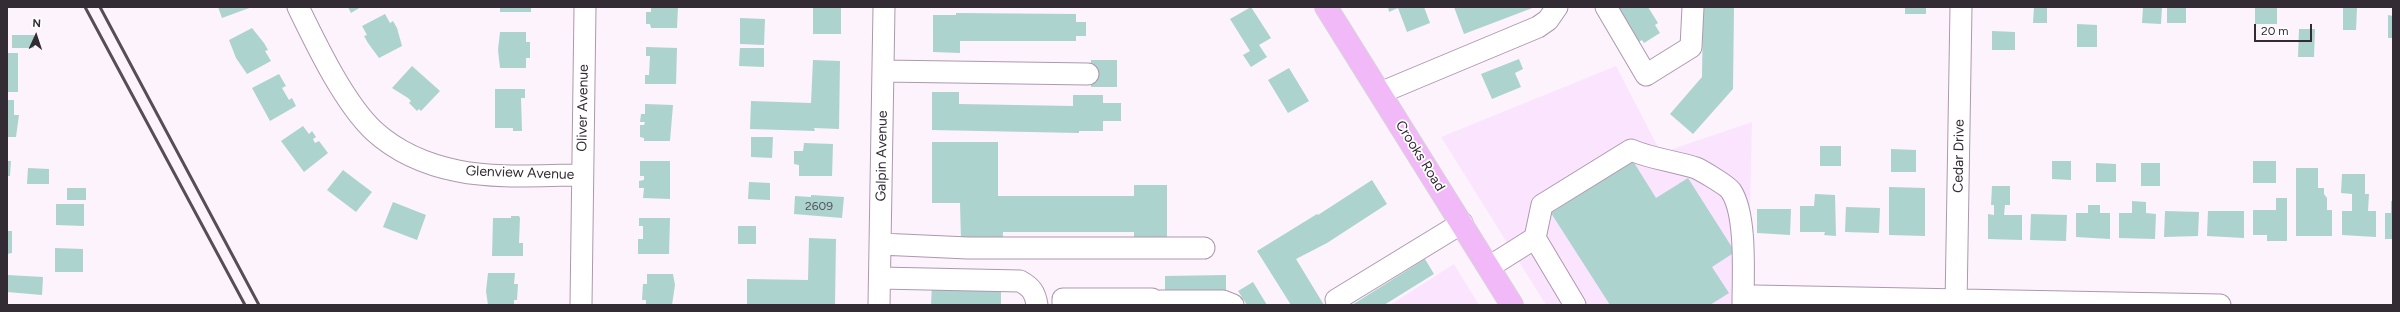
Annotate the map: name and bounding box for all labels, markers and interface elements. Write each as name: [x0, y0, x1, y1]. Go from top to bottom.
north arrow: [16, 16, 56, 56]
scale bar: [2256, 16, 2314, 42]
text: N: [32, 17, 41, 30]
text: 20 m: [2261, 24, 2289, 38]
street label: Oliver Avenue: [574, 64, 592, 152]
street label: Galpin Avenue: [873, 110, 891, 202]
street label: Crooks Road: [1392, 118, 1448, 194]
street label: Cedar Drive: [1950, 119, 1968, 193]
street label: Glenview Avenue: [465, 163, 575, 183]
house number: 2609: [805, 199, 833, 213]

